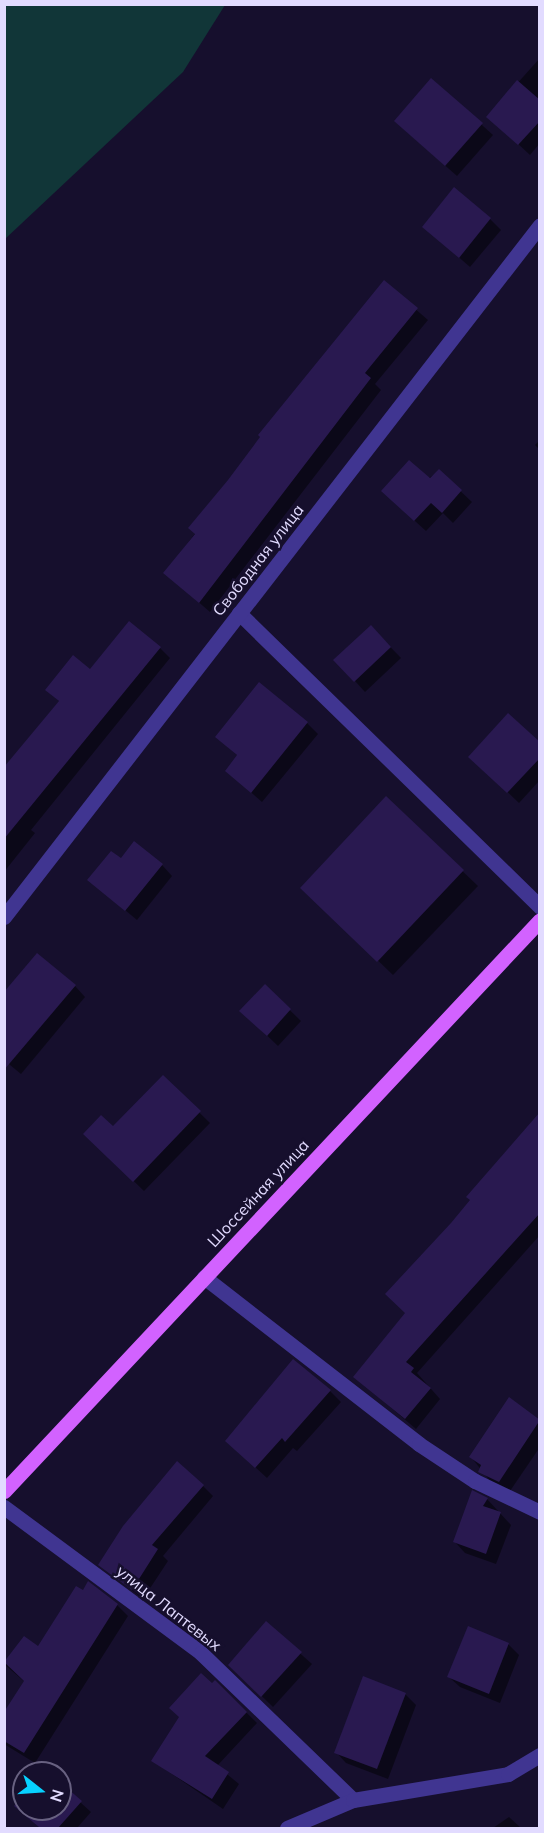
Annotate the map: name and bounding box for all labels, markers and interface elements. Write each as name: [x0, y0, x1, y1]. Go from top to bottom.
street label: Свободная улица: [208, 500, 308, 620]
street label: Шоссейная улица: [203, 1135, 313, 1251]
street label: улица Лаптевых: [113, 1561, 225, 1655]
north arrow: [12, 1761, 72, 1821]
text: N: [46, 1787, 69, 1804]

